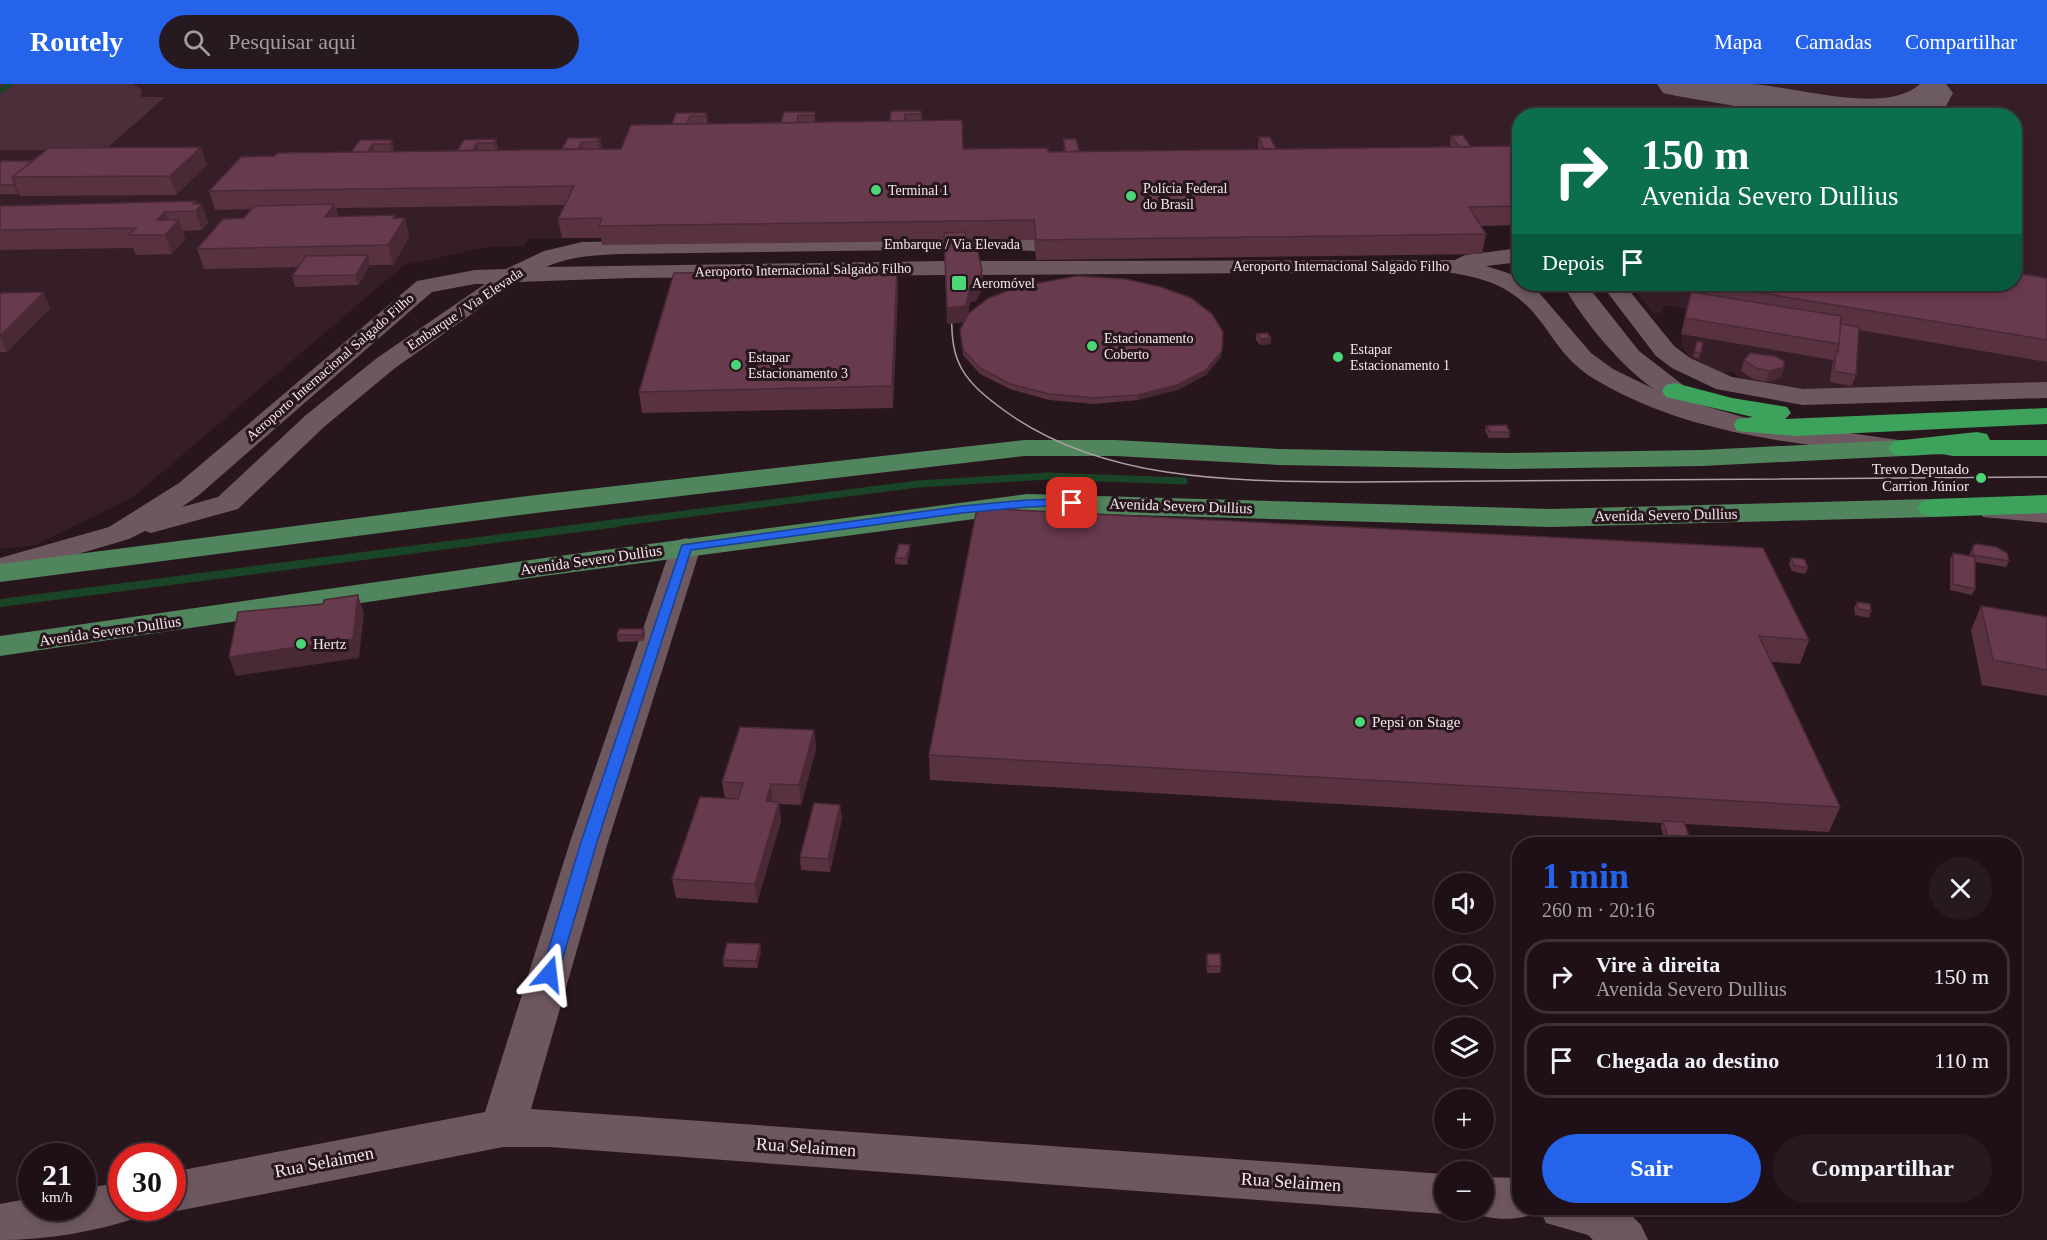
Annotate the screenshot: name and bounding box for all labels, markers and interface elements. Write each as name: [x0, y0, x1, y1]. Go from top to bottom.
search box: [159, 15, 579, 69]
text: Routely: [30, 26, 123, 57]
icon: search: [180, 26, 213, 59]
text: Pesquisar aqui: [228, 29, 356, 54]
text: Mapa: [1714, 30, 1762, 54]
text: Camadas: [1795, 30, 1872, 54]
text: Compartilhar: [1905, 30, 2017, 54]
icon: right: [1542, 132, 1620, 210]
text: 150 m: [1641, 132, 1750, 178]
place label: Polícia Federal do Brasil: [1143, 181, 1227, 212]
text: Avenida Severo Dullius: [1641, 181, 1898, 211]
marker: Terminal 1: [869, 183, 883, 197]
place label: Terminal 1: [888, 183, 949, 198]
marker: Polícia Federal do Brasil: [1124, 189, 1138, 203]
street label: Embarque / Via Elevada: [884, 237, 1021, 252]
icon: arrive: [1616, 246, 1649, 279]
text: Depois: [1542, 250, 1604, 275]
street label: Aeroporto Internacional Salgado Filho: [1233, 259, 1449, 274]
street label: Aeroporto Internacional Salgado Filho: [695, 261, 911, 279]
street label: Embarque / Via Elevada: [404, 264, 526, 353]
marker: Aeromóvel: [950, 274, 968, 292]
place label: Aeromóvel: [972, 276, 1035, 291]
street label: Aeroporto Internacional Salgado Filho: [243, 290, 417, 444]
place label: Estacionamento Coberto: [1104, 331, 1193, 362]
marker: Estacionamento Coberto: [1085, 339, 1099, 353]
place label: Estapar Estacionamento 1: [1350, 342, 1450, 373]
place label: Estapar Estacionamento 3: [748, 350, 848, 381]
marker: Estapar Estacionamento 1: [1331, 350, 1345, 364]
marker: Estapar Estacionamento 3: [729, 358, 743, 372]
place label: Trevo Deputado Carrion Júnior: [1872, 461, 1969, 494]
marker: Trevo Deputado Carrion Júnior: [1974, 471, 1988, 485]
pin: [1046, 477, 1097, 528]
icon: arrive: [1055, 486, 1088, 519]
street label: Avenida Severo Dullius: [1109, 496, 1253, 516]
street label: Avenida Severo Dullius: [1594, 506, 1738, 524]
street label: Avenida Severo Dullius: [519, 542, 663, 578]
street label: Avenida Severo Dullius: [38, 613, 182, 649]
place label: Hertz: [313, 636, 347, 652]
marker: Hertz: [294, 637, 308, 651]
place label: Pepsi on Stage: [1372, 714, 1461, 730]
marker: Pepsi on Stage: [1353, 715, 1367, 729]
text: 1 min: [1542, 856, 1629, 896]
button: close: [1929, 857, 1992, 920]
map controls: [1434, 873, 1494, 1221]
button: sound: [1434, 873, 1494, 933]
text: 260 m · 20:16: [1542, 899, 1655, 921]
position arrow: [517, 942, 581, 1006]
button: search: [1434, 945, 1494, 1005]
text: Vire à direita: [1596, 952, 1720, 977]
icon: right: [1545, 960, 1578, 993]
text: 150 m: [1933, 964, 1989, 989]
text: Avenida Severo Dullius: [1596, 978, 1787, 1000]
button: layers: [1434, 1017, 1494, 1077]
icon: arrive: [1545, 1044, 1578, 1077]
text: Chegada ao destino: [1596, 1048, 1779, 1073]
text: 110 m: [1934, 1048, 1989, 1073]
button: +: [1434, 1089, 1494, 1149]
street label: Rua Selaimen: [755, 1134, 857, 1160]
button: Sair: [1542, 1134, 1761, 1203]
button: Compartilhar: [1773, 1134, 1992, 1203]
speed limit sign: 30: [108, 1143, 186, 1221]
street label: Rua Selaimen: [273, 1143, 375, 1181]
text: 21: [42, 1158, 72, 1191]
button: −: [1434, 1161, 1494, 1221]
street label: Rua Selaimen: [1240, 1169, 1342, 1195]
text: km/h: [42, 1189, 72, 1205]

